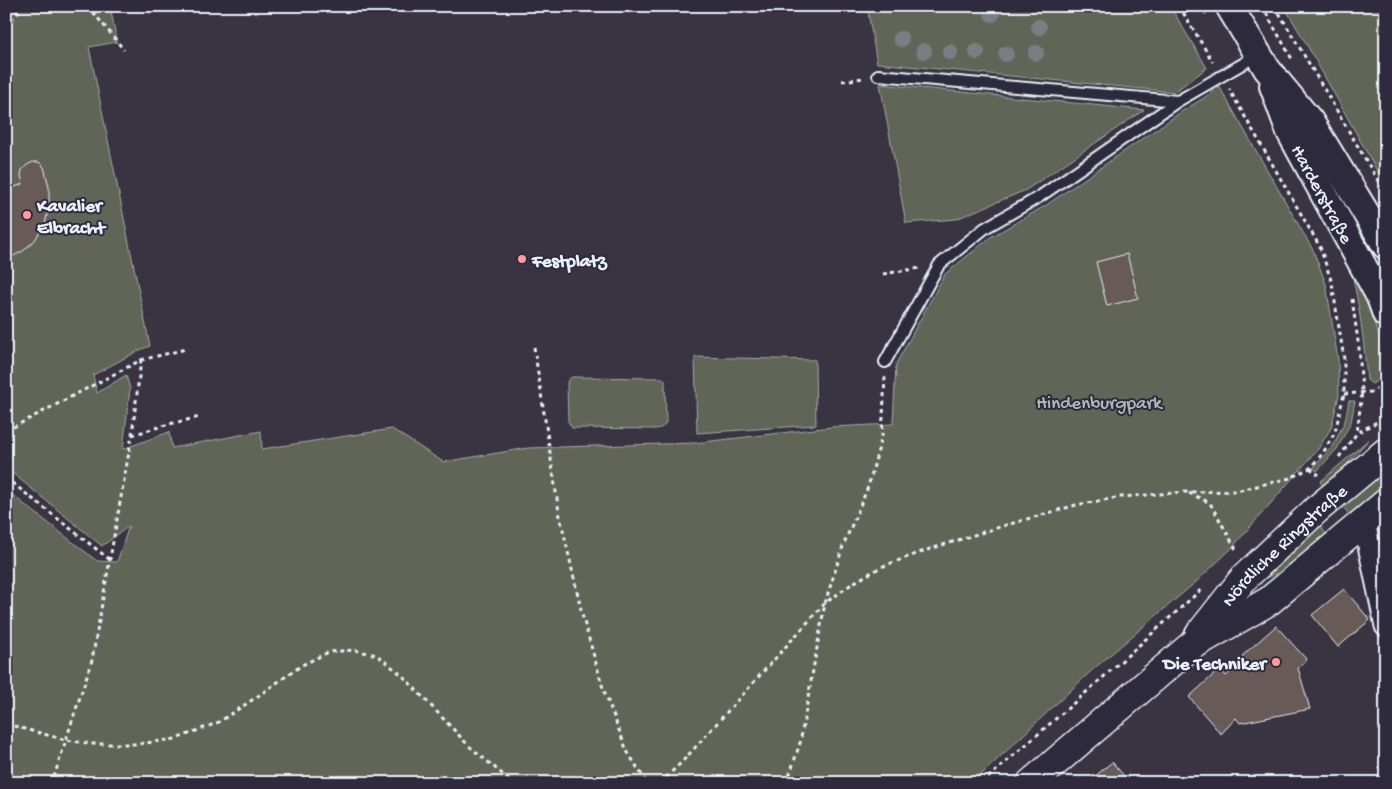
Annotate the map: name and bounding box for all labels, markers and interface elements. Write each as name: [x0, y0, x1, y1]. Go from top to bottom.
street label: Harderstraße: [1284, 142, 1357, 249]
place label: Kavalier Elbracht: [36, 196, 107, 241]
marker: Kavalier Elbracht: [21, 209, 33, 221]
place label: Festplatz: [531, 251, 608, 274]
marker: Festplatz: [516, 253, 528, 265]
park label: Hindenburgpark: [1036, 393, 1163, 416]
street label: Nördliche Ringstraße: [1218, 481, 1353, 612]
place label: Die Techniker: [1161, 654, 1268, 677]
marker: Die Techniker: [1270, 656, 1282, 668]

